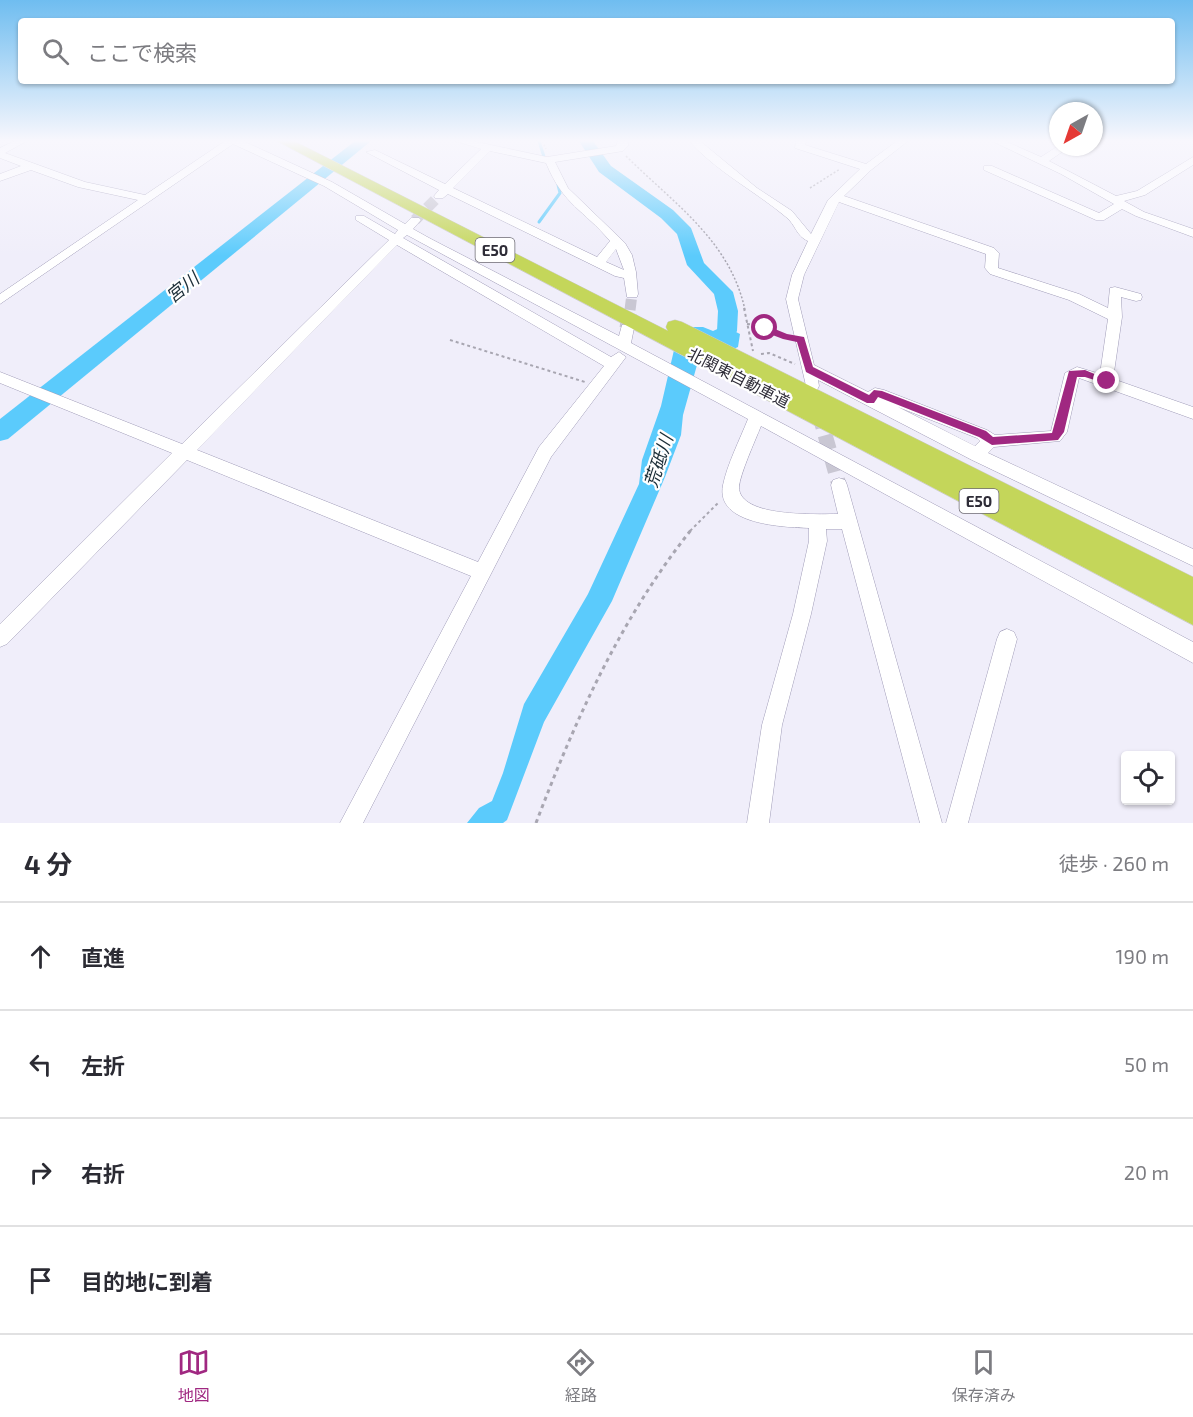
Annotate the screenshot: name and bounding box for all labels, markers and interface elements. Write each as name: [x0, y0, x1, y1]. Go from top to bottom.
search box: [18, 18, 1175, 84]
icon: search: [39, 35, 72, 68]
text: ここで検索: [87, 39, 197, 65]
north arrow: [1049, 102, 1103, 156]
road number: E50: [476, 238, 514, 262]
water label: 宮川: [161, 266, 204, 307]
route start: [751, 314, 777, 340]
street label: 北関東自動車道: [685, 343, 793, 411]
route end: [1093, 367, 1119, 393]
water label: 荒砥川: [639, 430, 677, 490]
road number: E50: [960, 489, 998, 513]
map controls: [1121, 751, 1175, 805]
button: locate: [1121, 751, 1175, 805]
text: 4 分: [24, 848, 72, 879]
text: 徒歩 · 260 m: [1059, 851, 1169, 875]
icon: ahead: [24, 940, 57, 973]
text: 直進: [81, 944, 125, 970]
text: 190 m: [1116, 944, 1169, 968]
icon: left: [24, 1048, 57, 1081]
text: 左折: [81, 1052, 125, 1078]
text: 50 m: [1124, 1052, 1169, 1076]
icon: right: [24, 1156, 57, 1189]
text: 右折: [81, 1160, 125, 1186]
text: 20 m: [1124, 1160, 1169, 1184]
icon: arrive: [24, 1264, 57, 1297]
text: 目的地に到着: [81, 1268, 213, 1294]
tab: 地図: [177, 1346, 210, 1406]
tab: 経路: [564, 1346, 597, 1406]
tab: 保存済み: [952, 1346, 1016, 1406]

